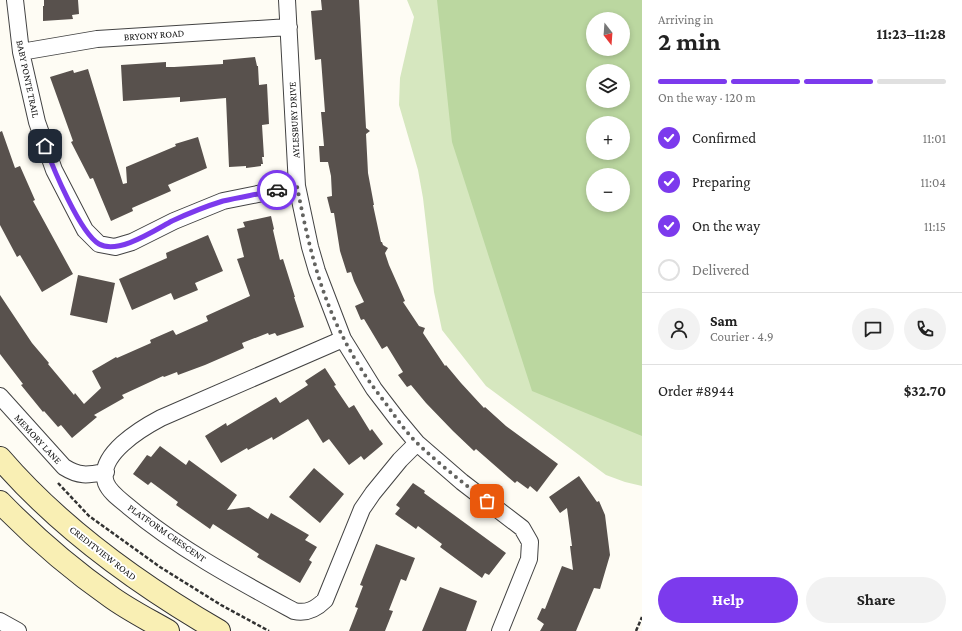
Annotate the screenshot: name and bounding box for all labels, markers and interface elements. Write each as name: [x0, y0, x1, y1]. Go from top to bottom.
north arrow: [586, 12, 630, 56]
map controls: [586, 12, 630, 212]
text: Arriving in: [658, 12, 714, 27]
text: 11:23–11:28: [877, 26, 946, 42]
street label: BRYONY ROAD: [123, 27, 185, 43]
text: 2 min: [658, 27, 721, 56]
street label: BABY PONTE TRAIL: [14, 39, 42, 119]
button: layers: [586, 64, 630, 108]
street label: AYLESBURY DRIVE: [286, 81, 301, 158]
text: On the way · 120 m: [658, 90, 756, 105]
button: +: [586, 116, 630, 160]
icon: check: [658, 127, 680, 149]
pin: [28, 129, 62, 163]
text: Confirmed: [692, 130, 756, 146]
text: 11:01: [923, 131, 946, 146]
icon: home: [34, 135, 56, 157]
button: −: [586, 168, 630, 212]
courier: [257, 170, 297, 210]
icon: check: [658, 171, 680, 193]
text: Preparing: [692, 174, 751, 190]
text: 11:04: [920, 175, 946, 190]
icon: car: [266, 179, 288, 201]
icon: check: [658, 215, 680, 237]
text: On the way: [692, 218, 760, 234]
text: 11:15: [924, 219, 946, 234]
text: Delivered: [692, 262, 749, 278]
button: person: [658, 308, 700, 350]
button: chat: [852, 308, 894, 350]
button: phone: [904, 308, 946, 350]
text: Sam: [710, 313, 738, 329]
text: Courier · 4.9: [710, 329, 774, 344]
text: Order #8944: [658, 383, 734, 399]
text: $32.70: [904, 383, 946, 399]
street label: MEMORY LANE: [12, 412, 64, 467]
pin: [470, 484, 504, 518]
icon: bag: [476, 490, 498, 512]
street label: PLATFORM CRESCENT: [126, 502, 209, 564]
street label: CREDITVIEW ROAD: [67, 524, 139, 583]
button: Help: [658, 577, 798, 623]
button: Share: [806, 577, 946, 623]

